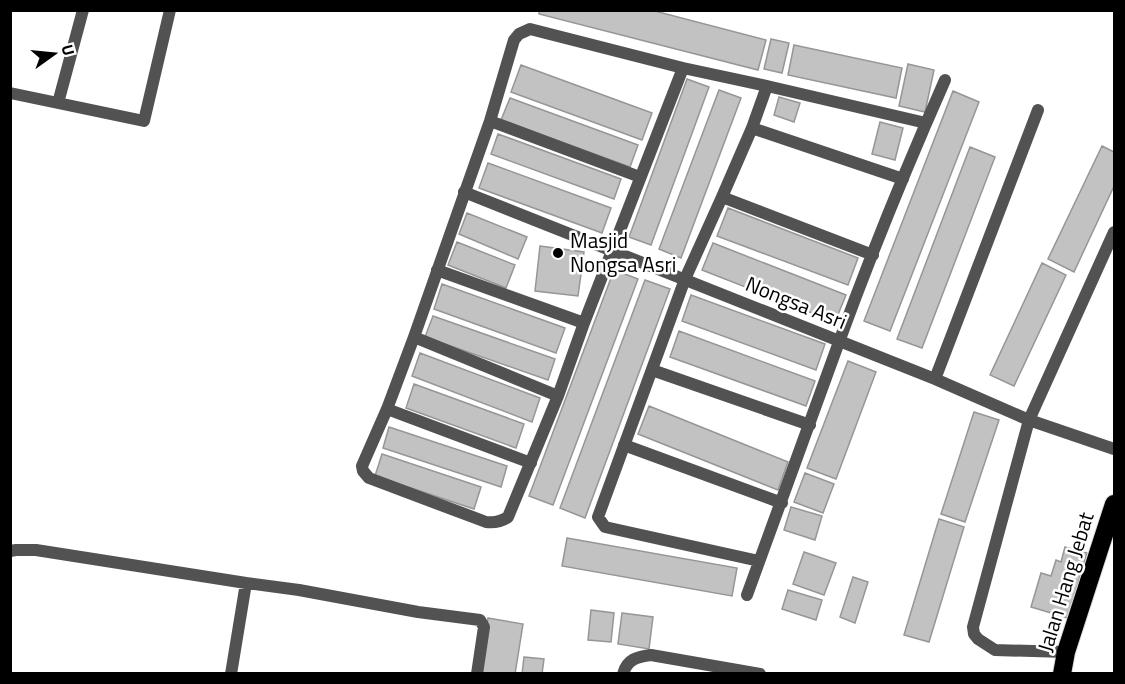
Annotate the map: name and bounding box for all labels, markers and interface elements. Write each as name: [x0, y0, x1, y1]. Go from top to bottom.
north arrow: [24, 24, 84, 84]
text: U: [56, 42, 81, 58]
place label: Masjid Nongsa Asri: [570, 224, 676, 280]
marker: Masjid Nongsa Asri: [551, 246, 565, 260]
street label: Nongsa Asri: [741, 267, 852, 337]
street label: Jalan Hang Jebat: [1029, 507, 1102, 656]

